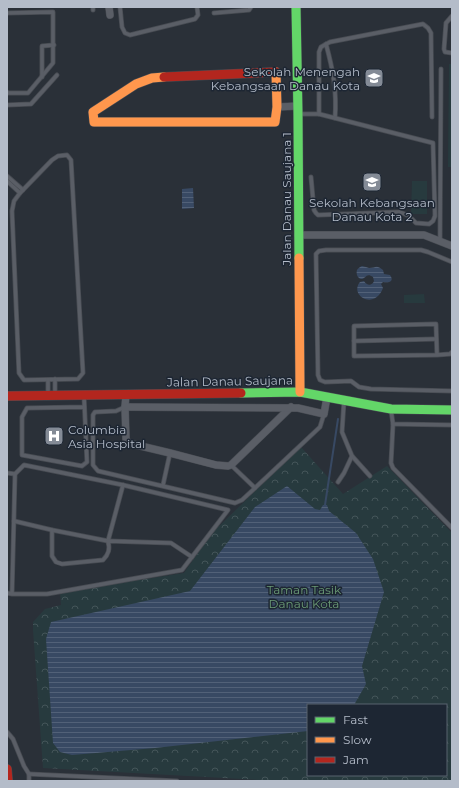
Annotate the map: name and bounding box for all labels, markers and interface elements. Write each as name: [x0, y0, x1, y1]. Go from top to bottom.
place label: Sekolah Menengah Kebangsaan Danau Kota: [211, 64, 360, 93]
school or university icon: Sekolah Menengah Kebangsaan Danau Kota: [363, 67, 385, 89]
street label: Jalan Danau Saujana 1: [279, 132, 294, 267]
school or university icon: Sekolah Kebangsaan Danau Kota 2: [361, 171, 383, 193]
place label: Sekolah Kebangsaan Danau Kota 2: [309, 195, 435, 224]
street label: Jalan Danau Saujana: [166, 372, 293, 390]
place label: Columbia Asia Hospital: [68, 422, 145, 451]
hospital icon: Columbia Asia Hospital: [43, 425, 65, 447]
park label: Taman Tasik Danau Kota: [267, 582, 342, 611]
legend: [307, 704, 447, 776]
text: Fast: [343, 712, 368, 727]
text: Slow: [343, 732, 372, 747]
text: Jam: [342, 752, 369, 767]

